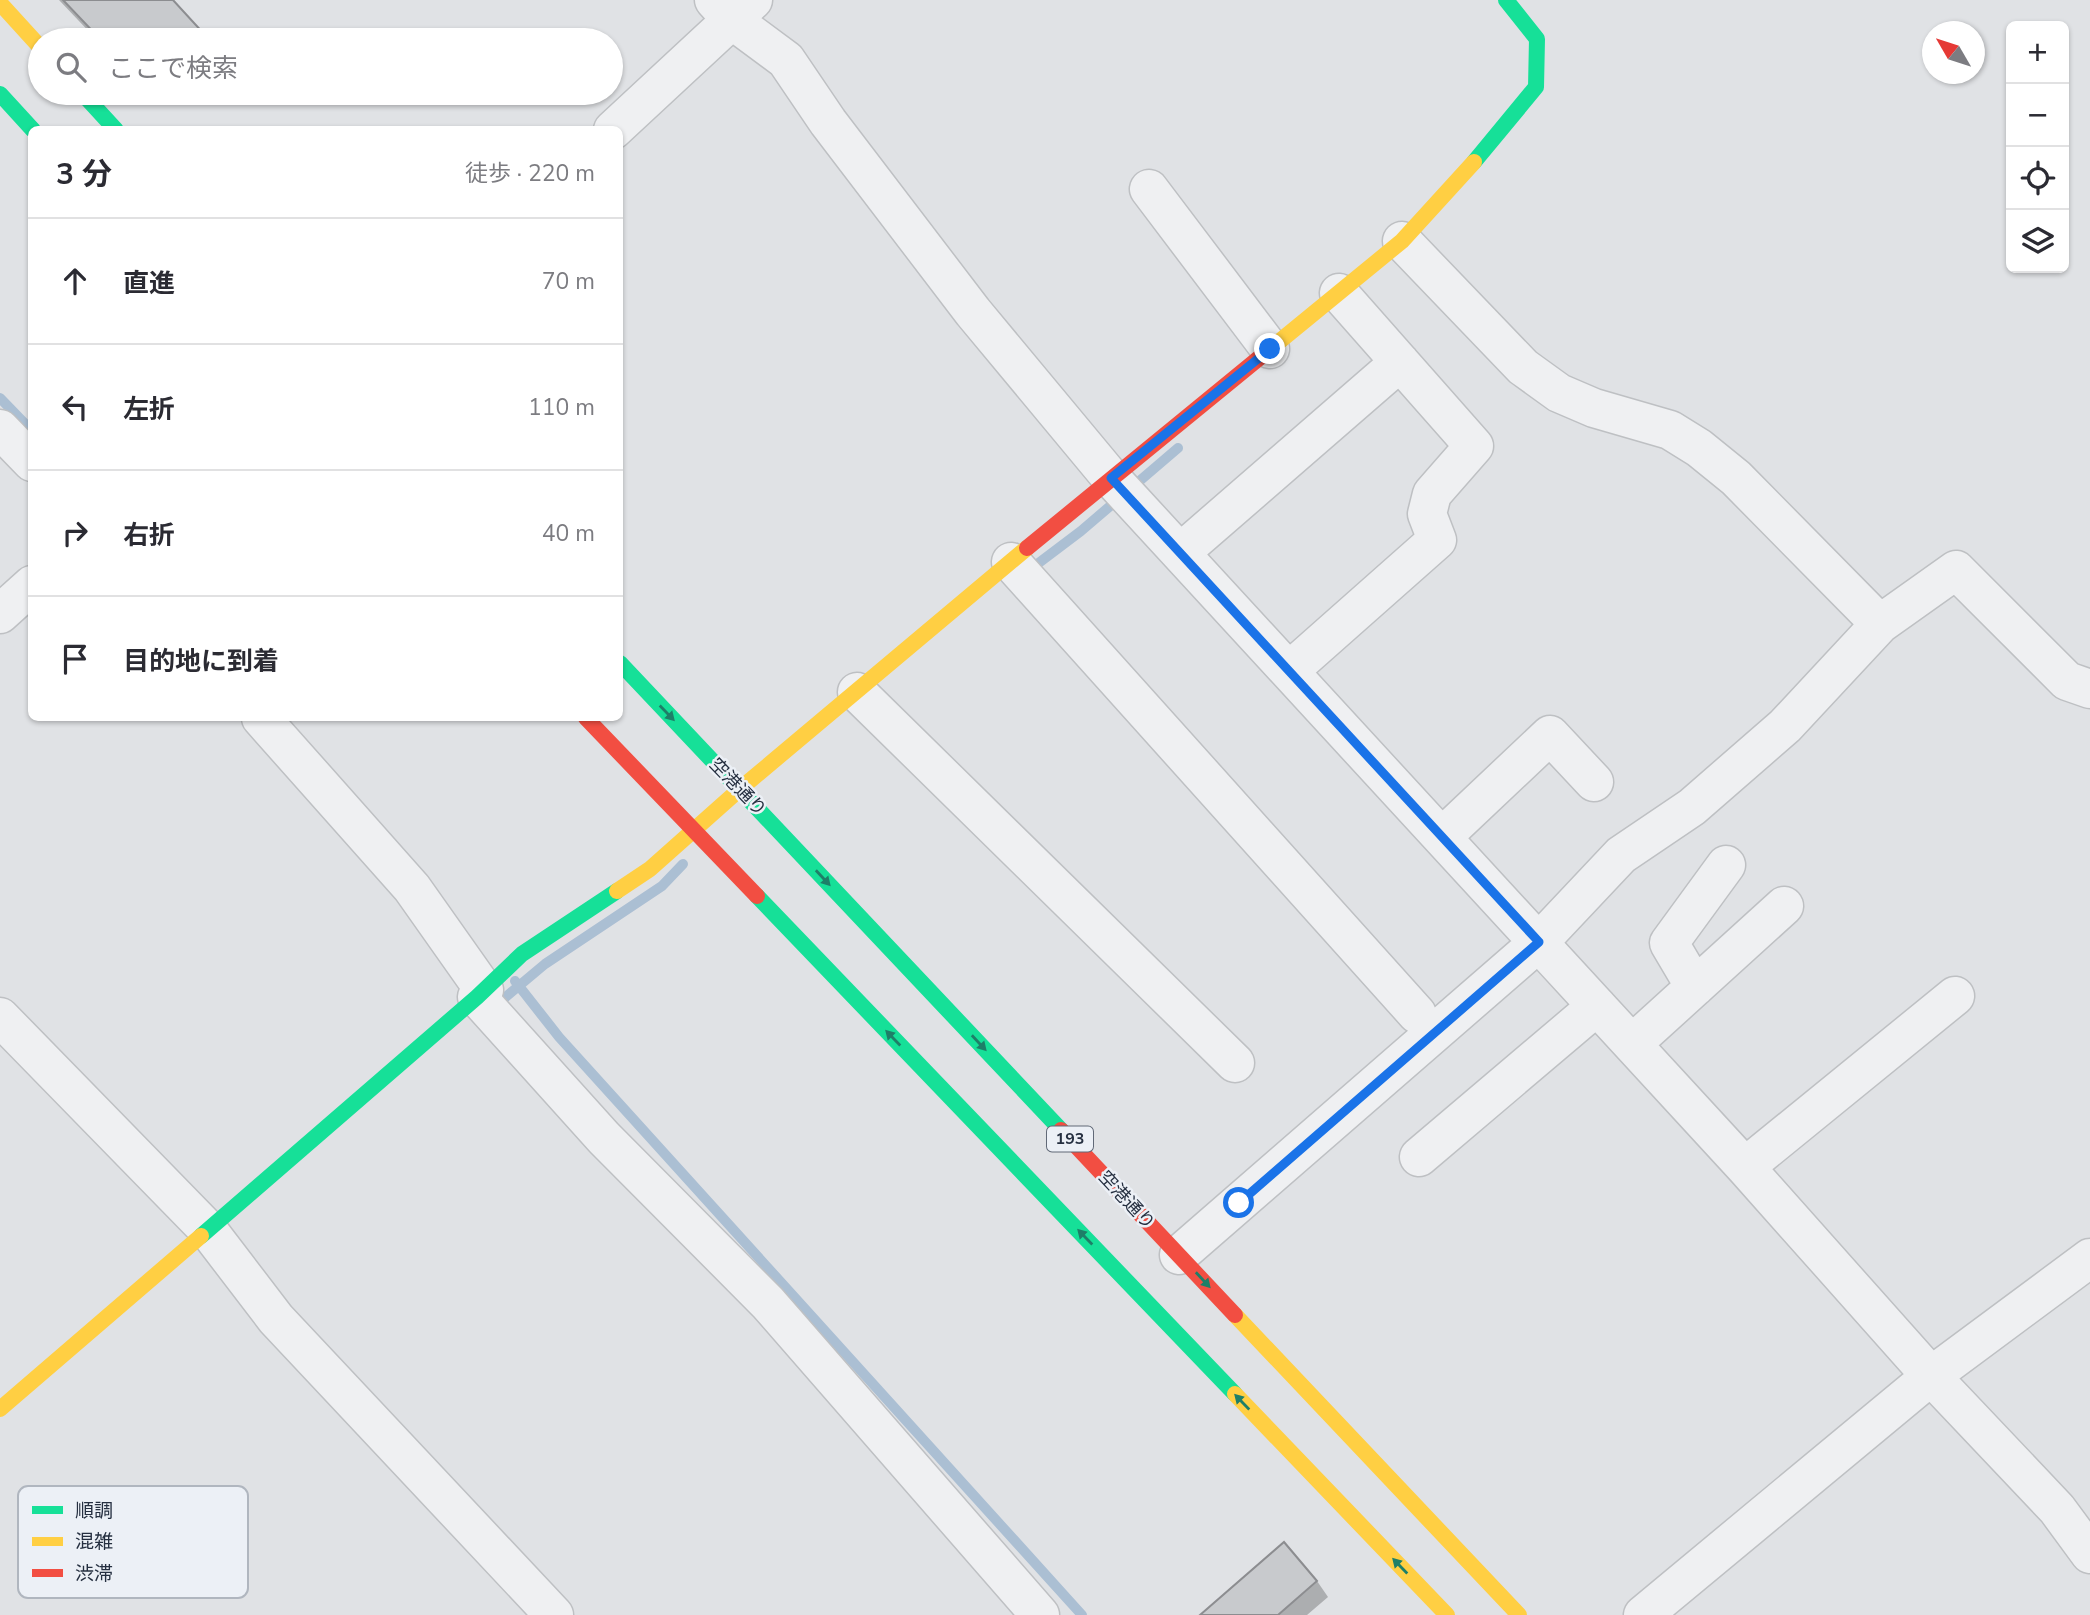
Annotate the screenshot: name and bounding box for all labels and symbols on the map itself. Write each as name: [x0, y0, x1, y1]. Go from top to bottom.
north arrow: [1922, 21, 1985, 84]
route end: [1254, 333, 1285, 364]
one-way arrow: [658, 704, 675, 721]
street label: 空港通り: [704, 753, 772, 821]
one-way arrow: [815, 869, 832, 886]
one-way arrow: [886, 1030, 902, 1047]
one-way arrow: [971, 1034, 987, 1051]
road number: 193: [1047, 1126, 1093, 1152]
street label: 空港通り: [1094, 1165, 1160, 1235]
route start: [1223, 1187, 1254, 1218]
one-way arrow: [1076, 1229, 1093, 1246]
one-way arrow: [1194, 1271, 1210, 1288]
one-way arrow: [1234, 1393, 1251, 1410]
legend: [18, 1486, 248, 1598]
text: 順調: [75, 1498, 113, 1524]
text: 混雑: [75, 1529, 113, 1555]
one-way arrow: [1392, 1558, 1408, 1575]
text: 渋滞: [75, 1561, 113, 1587]

